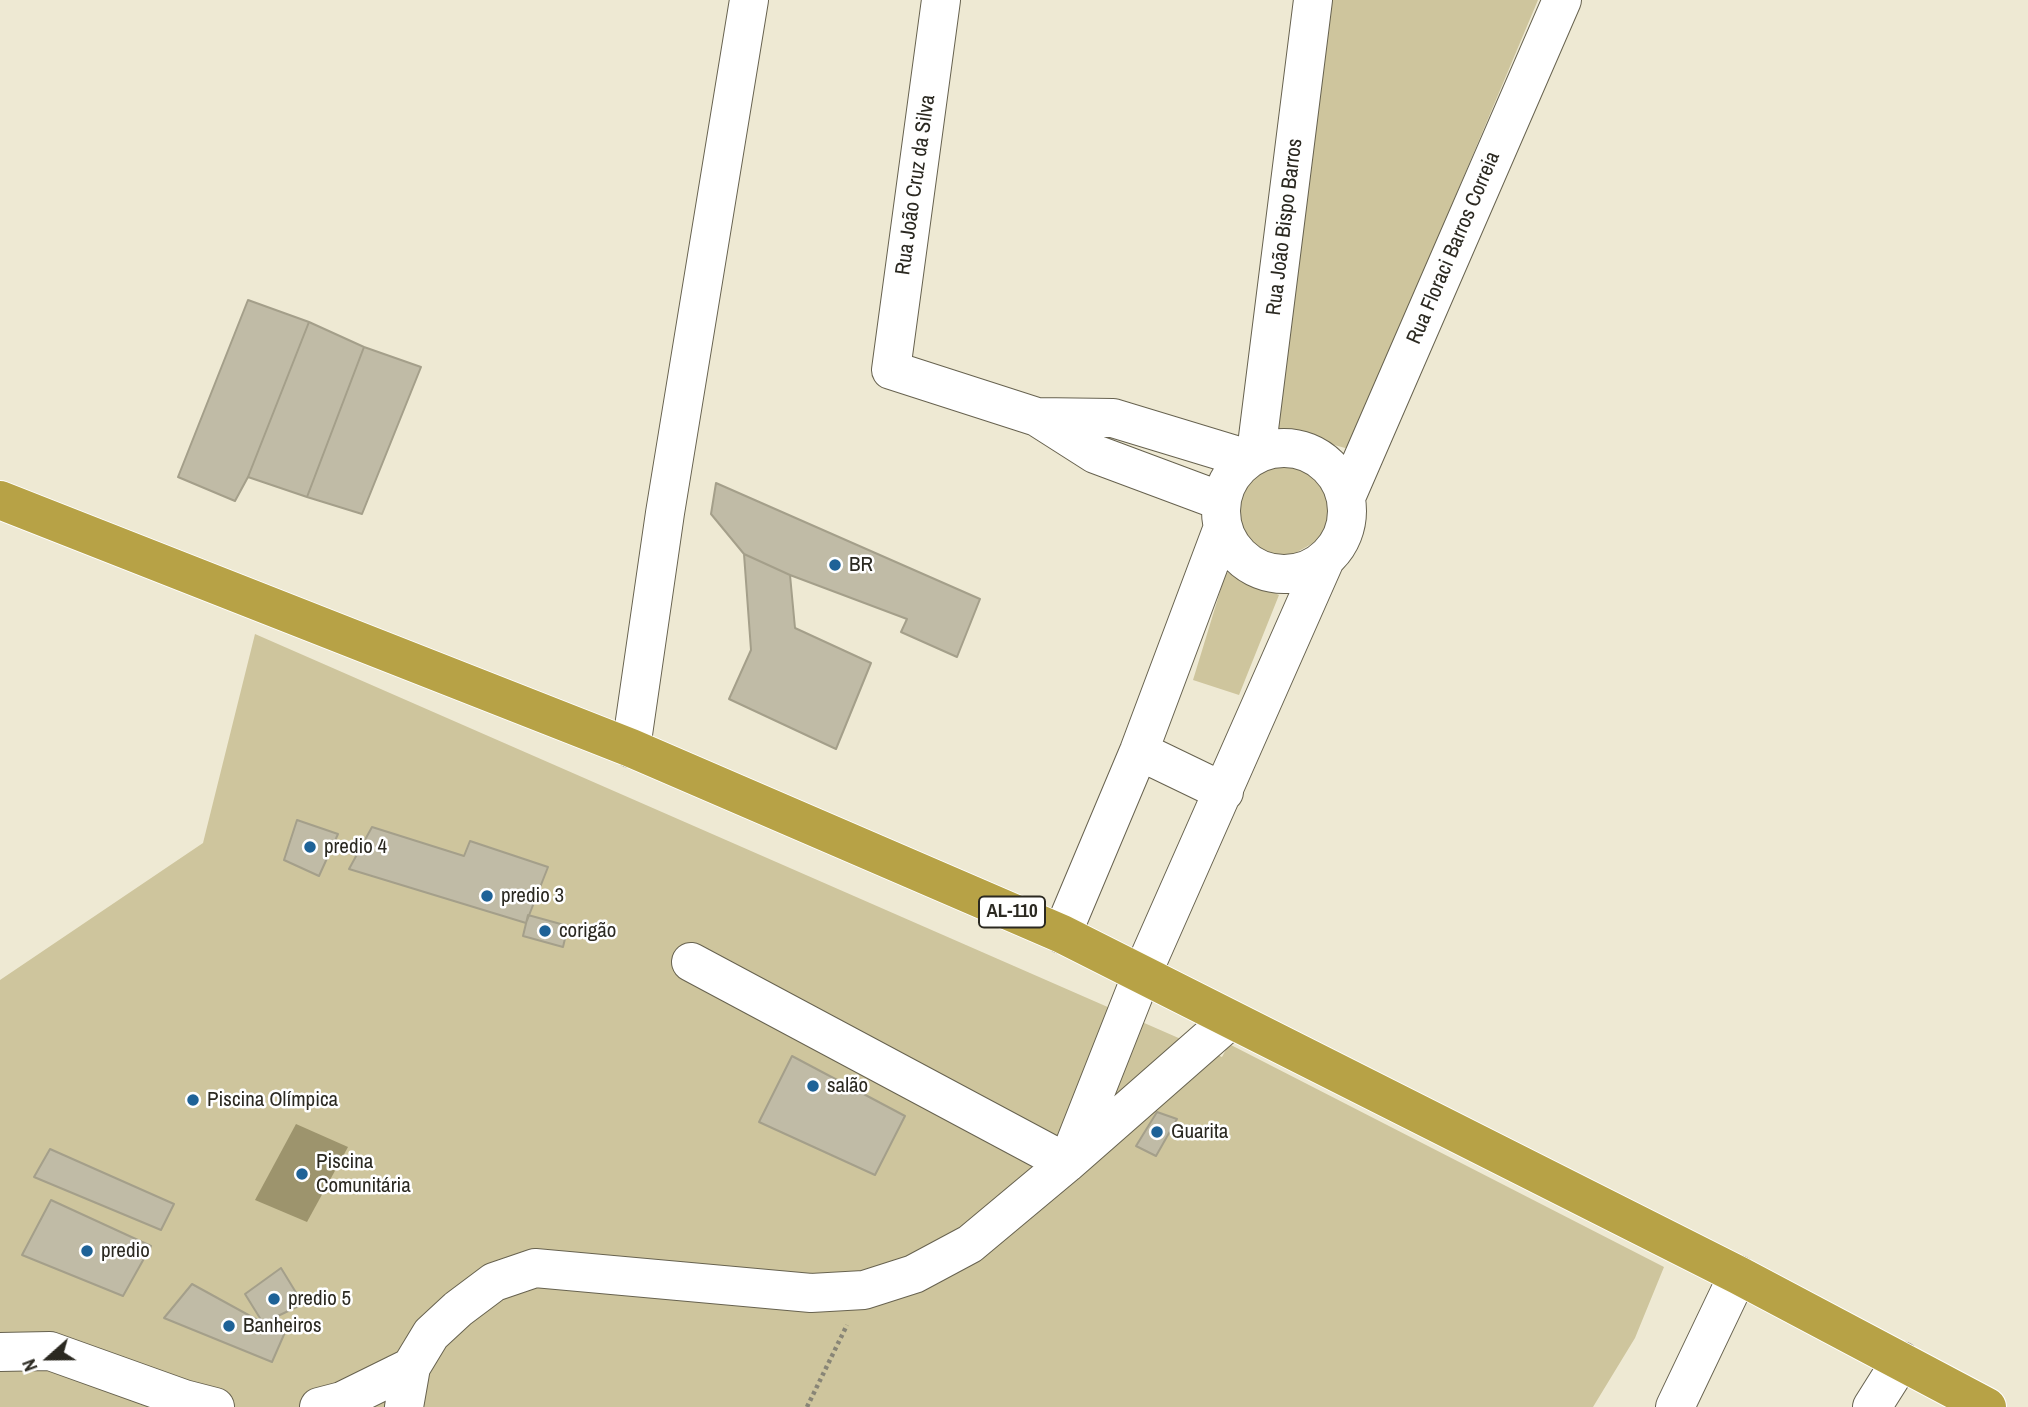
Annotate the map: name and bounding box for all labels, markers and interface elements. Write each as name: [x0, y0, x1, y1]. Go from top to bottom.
street label: Rua João Cruz da Silva: [891, 93, 941, 277]
street label: Rua João Bispo Barros: [1262, 137, 1308, 317]
street label: Rua Floraci Barros Correia: [1402, 148, 1506, 348]
place label: BR: [849, 552, 873, 578]
marker: BR: [827, 557, 843, 573]
place label: predio 4: [324, 834, 387, 860]
marker: predio 4: [302, 839, 318, 855]
place label: predio 3: [501, 883, 564, 909]
marker: predio 3: [479, 888, 495, 904]
road number: AL-110: [979, 896, 1045, 928]
place label: corigão: [559, 918, 616, 944]
marker: corigão: [537, 923, 553, 939]
place label: salão: [827, 1073, 868, 1099]
marker: salão: [805, 1078, 821, 1094]
place label: Piscina Olímpica: [207, 1087, 338, 1113]
marker: Piscina Olímpica: [185, 1092, 201, 1108]
place label: Guarita: [1171, 1119, 1228, 1145]
marker: Guarita: [1149, 1124, 1165, 1140]
place label: Piscina Comunitária: [316, 1149, 411, 1199]
marker: Piscina Comunitária: [294, 1166, 310, 1182]
place label: predio: [101, 1238, 150, 1264]
marker: predio: [79, 1243, 95, 1259]
place label: predio 5: [288, 1286, 351, 1312]
marker: predio 5: [266, 1291, 282, 1307]
place label: Banheiros: [243, 1313, 321, 1339]
marker: Banheiros: [221, 1318, 237, 1334]
north arrow: [14, 1323, 84, 1393]
text: N: [15, 1356, 44, 1375]

